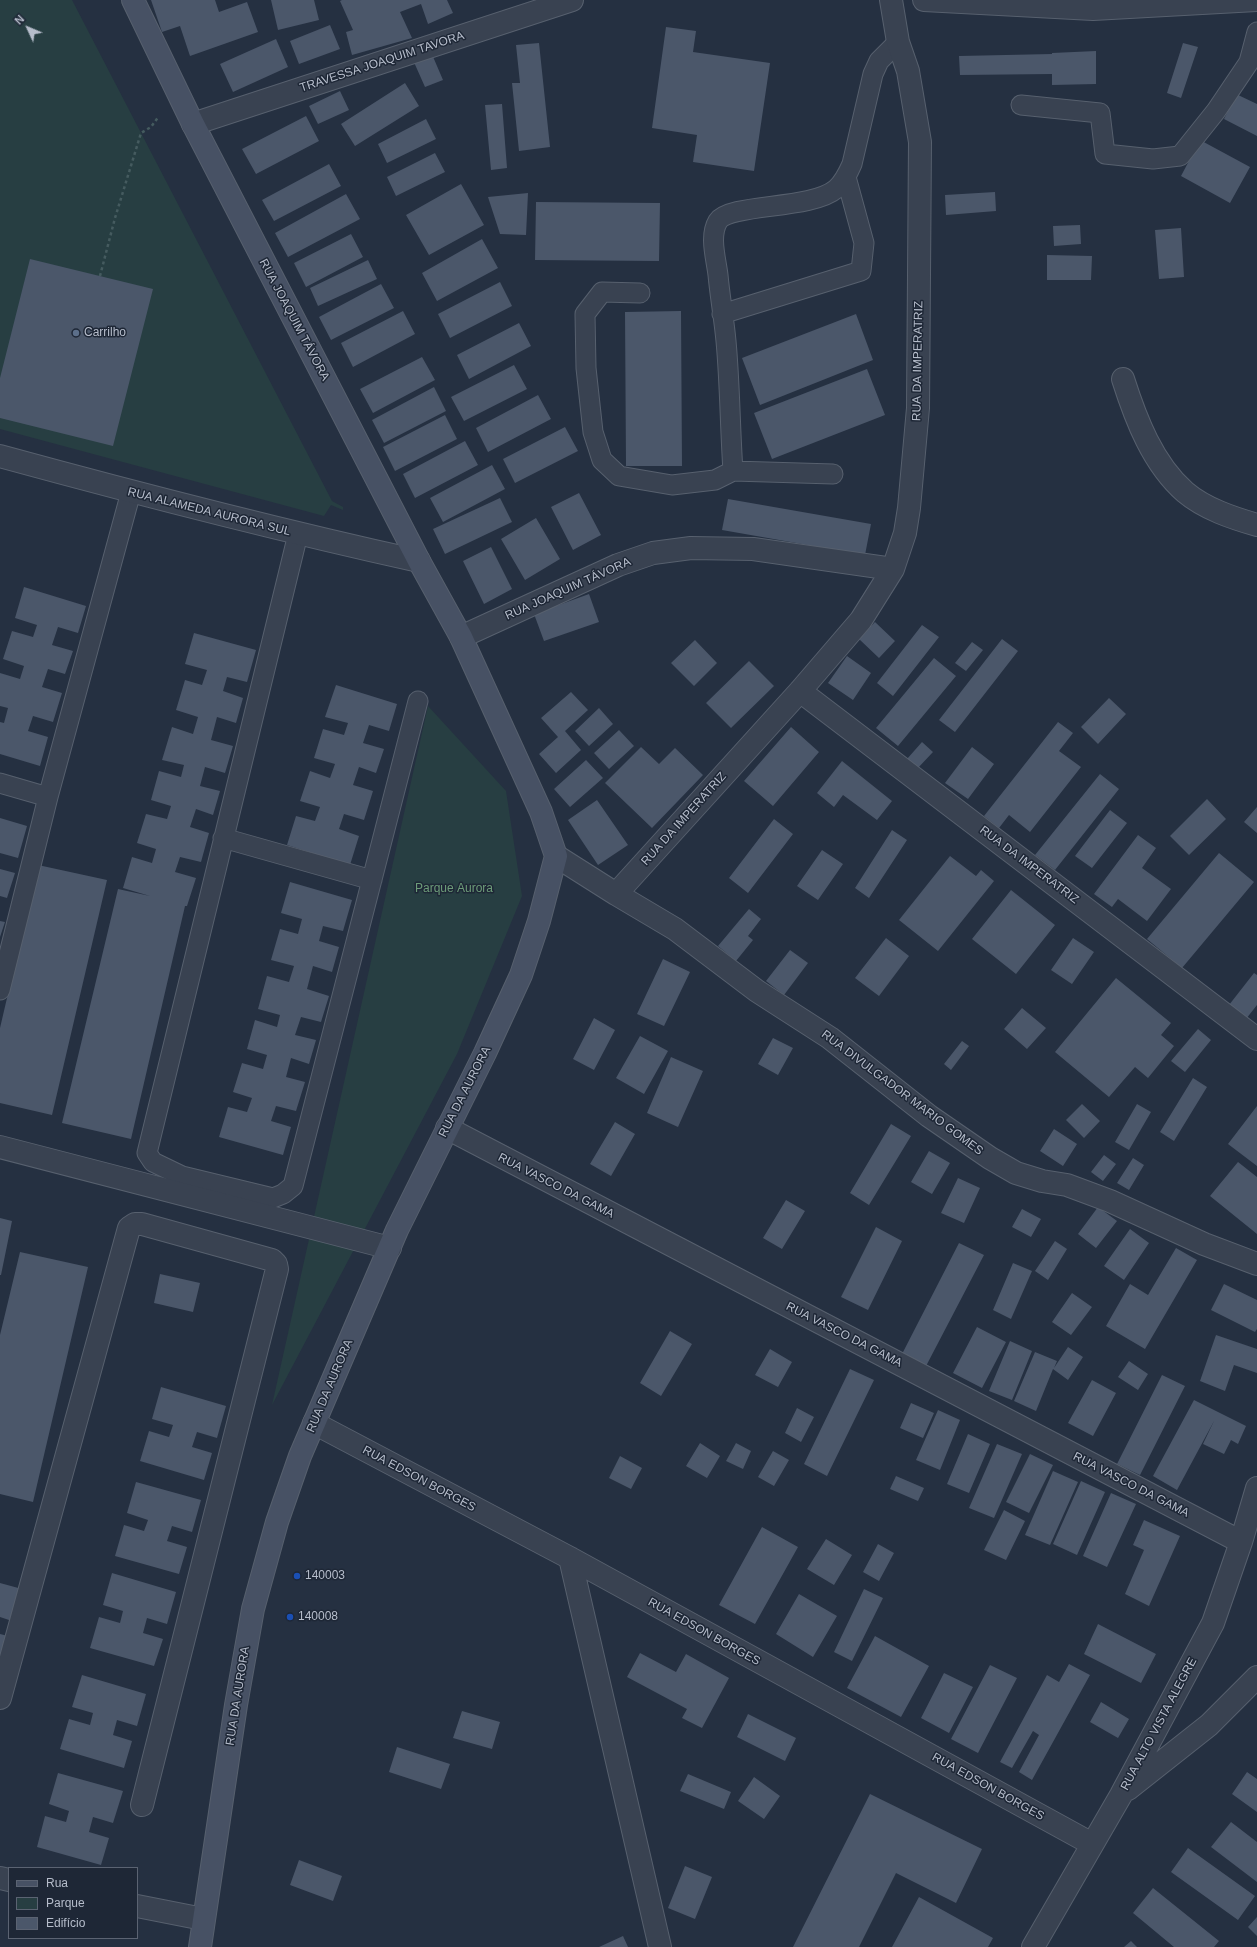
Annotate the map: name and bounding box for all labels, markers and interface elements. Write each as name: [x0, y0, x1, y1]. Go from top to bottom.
north arrow: [8, 8, 48, 48]
text: N: [12, 13, 26, 27]
street label: TRAVESSA JOAQUIM TAVORA: [298, 29, 466, 95]
street label: RUA JOAQUIM TÁVORA: [256, 257, 332, 383]
street label: RUA DA IMPERATRIZ: [910, 301, 926, 421]
place label: Carrilho: [84, 326, 126, 340]
marker: Carrilho: [71, 328, 81, 338]
street label: RUA ALAMEDA AURORA SUL: [126, 485, 292, 539]
street label: RUA JOAQUIM TÁVORA: [503, 555, 633, 623]
street label: RUA DA IMPERATRIZ: [638, 769, 730, 869]
street label: RUA DA IMPERATRIZ: [977, 823, 1081, 907]
park label: Parque Aurora: [415, 882, 493, 896]
street label: RUA DIVULGADOR MARIO GOMES: [818, 1027, 986, 1159]
street label: RUA DA AURORA: [436, 1044, 494, 1140]
street label: RUA VASCO DA GAMA: [495, 1150, 617, 1222]
street label: RUA VASCO DA GAMA: [783, 1299, 905, 1371]
street label: RUA DA AURORA: [304, 1337, 356, 1435]
street label: RUA EDSON BORGES: [360, 1443, 478, 1515]
street label: RUA VASCO DA GAMA: [1070, 1449, 1192, 1521]
place label: 140003: [305, 1569, 345, 1583]
marker: 140003: [292, 1571, 302, 1581]
street label: RUA EDSON BORGES: [645, 1595, 763, 1669]
place label: 140008: [298, 1610, 338, 1624]
marker: 140008: [285, 1612, 295, 1622]
street label: RUA DA AURORA: [223, 1645, 253, 1747]
street label: RUA ALTO VISTA ALEGRE: [1118, 1655, 1200, 1793]
street label: RUA EDSON BORGES: [929, 1750, 1047, 1824]
legend: [8, 1867, 138, 1939]
text: Rua: [46, 1876, 68, 1890]
text: Parque: [46, 1896, 85, 1910]
text: Edifício: [46, 1916, 85, 1930]

